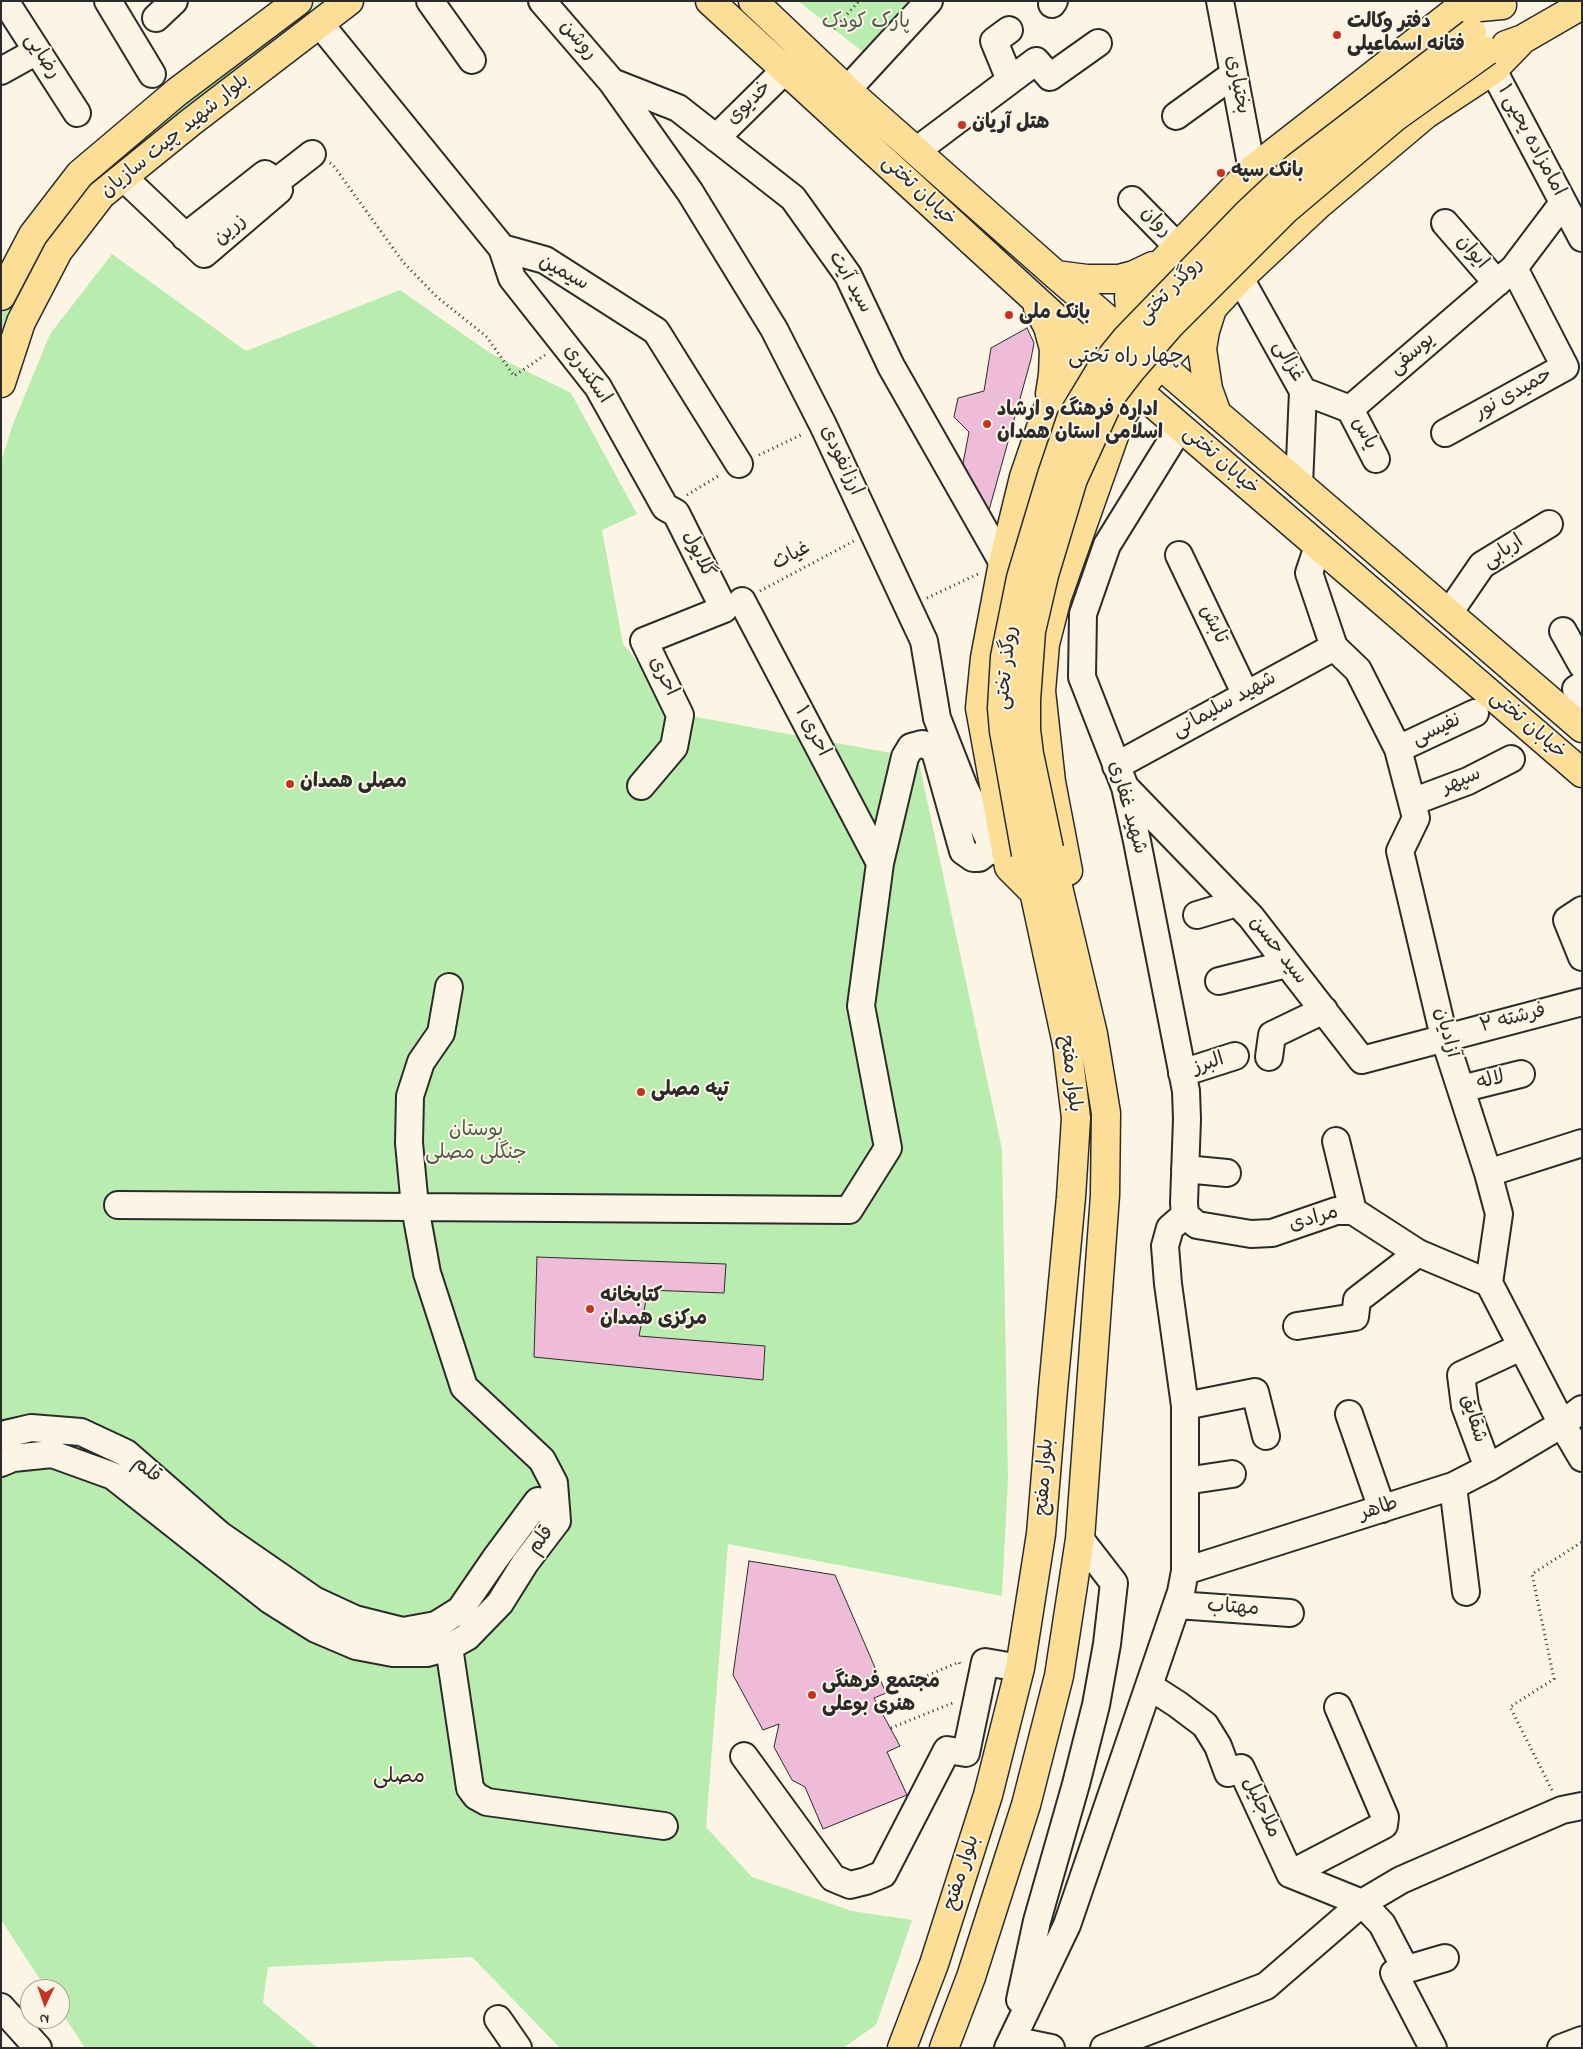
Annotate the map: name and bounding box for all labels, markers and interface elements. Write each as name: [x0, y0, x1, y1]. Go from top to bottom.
park label: پارک کودک: [822, 12, 910, 36]
place label: دفتر وکالت فتانه اسماعیلی: [1347, 12, 1465, 59]
street label: روشن: [553, 16, 601, 66]
marker: دفتر وکالت فتانه اسماعیلی: [1331, 29, 1343, 41]
street label: رضایی: [17, 30, 65, 84]
street label: بختیاری: [1219, 54, 1253, 116]
street label: بلوار شهید چیت سازیان: [97, 70, 255, 204]
street label: خدیوی: [722, 77, 778, 131]
street label: امامزاده یحیی ۱: [1491, 81, 1569, 201]
place label: هتل آریان: [972, 113, 1049, 137]
marker: هتل آریان: [956, 119, 968, 131]
street label: خیابان تختی: [876, 151, 960, 233]
place label: بانک سپه: [1231, 161, 1303, 185]
marker: بانک سپه: [1215, 167, 1227, 179]
street label: روان: [1134, 202, 1176, 244]
street label: زرین: [210, 210, 252, 252]
street label: ایوان: [1450, 231, 1492, 275]
street label: سید آیت: [822, 248, 876, 318]
street label: سیمین: [534, 251, 592, 297]
street label: روگذر تختی: [1133, 253, 1209, 331]
place label: بانک ملی: [1019, 303, 1090, 327]
marker: بانک ملی: [1003, 309, 1015, 321]
street label: یوسفی: [1385, 329, 1441, 381]
street label: غزالی: [1266, 337, 1308, 387]
street label: اسکندری: [557, 341, 615, 409]
district label: چهار راه تختی: [1068, 346, 1184, 372]
street label: حمیدی نور: [1471, 364, 1557, 426]
place label: اداره فرهنگ و ارشاد اسلامی استان همدان: [997, 400, 1163, 447]
street label: یاس: [1344, 413, 1382, 455]
marker: اداره فرهنگ و ارشاد اسلامی استان همدان: [981, 418, 993, 430]
street label: ارزانفودی: [813, 422, 867, 500]
street label: خیابان تختی: [1177, 422, 1263, 502]
street label: گلایول: [675, 528, 719, 582]
street label: اربابی: [1479, 531, 1529, 575]
street label: غیاث: [769, 537, 815, 577]
street label: تابش: [1192, 602, 1232, 648]
street label: روگذر تختی: [992, 625, 1024, 711]
street label: احری: [642, 653, 682, 701]
street label: شهید سلیمانی: [1169, 668, 1281, 744]
street label: خیابان تختی: [1484, 686, 1570, 766]
street label: احری ۱: [788, 703, 834, 761]
street label: نفیسی: [1409, 709, 1465, 753]
street label: شهید غفاری: [1101, 759, 1151, 857]
street label: سپهر: [1439, 763, 1485, 801]
place label: مصلی همدان: [300, 772, 407, 796]
marker: مصلی همدان: [284, 778, 296, 790]
street label: سید حسن: [1243, 912, 1311, 990]
street label: فرشته ۲: [1477, 1000, 1549, 1040]
street label: آزادیان: [1427, 1005, 1463, 1061]
street label: بلوار مفتح: [1052, 1034, 1086, 1114]
street label: البرز: [1190, 1049, 1228, 1081]
street label: لاله: [1474, 1067, 1508, 1097]
place label: تپه مصلی: [651, 1080, 729, 1104]
marker: تپه مصلی: [635, 1086, 647, 1098]
park label: بوستان جنگلی مصلی: [425, 1120, 527, 1167]
street label: مرادی: [1286, 1202, 1342, 1238]
place label: کتابخانه مرکزی همدان: [600, 1286, 707, 1333]
marker: کتابخانه مرکزی همدان: [584, 1303, 596, 1315]
street label: شقایق: [1453, 1392, 1491, 1446]
street label: بلوار مفتح: [1031, 1438, 1061, 1516]
street label: قلم: [127, 1452, 165, 1490]
street label: طاهر: [1357, 1492, 1401, 1528]
street label: قلم: [523, 1522, 561, 1560]
street label: مهتاب: [1206, 1595, 1260, 1623]
place label: مجتمع فرهنگی هنری بوعلی: [822, 1672, 940, 1719]
marker: مجتمع فرهنگی هنری بوعلی: [806, 1689, 818, 1701]
district label: مصلی: [373, 1766, 425, 1792]
street label: ملاجلیل: [1236, 1774, 1284, 1842]
street label: بلوار مفتح: [940, 1832, 986, 1914]
north arrow: [20, 1979, 70, 2029]
text: N: [39, 2008, 50, 2029]

